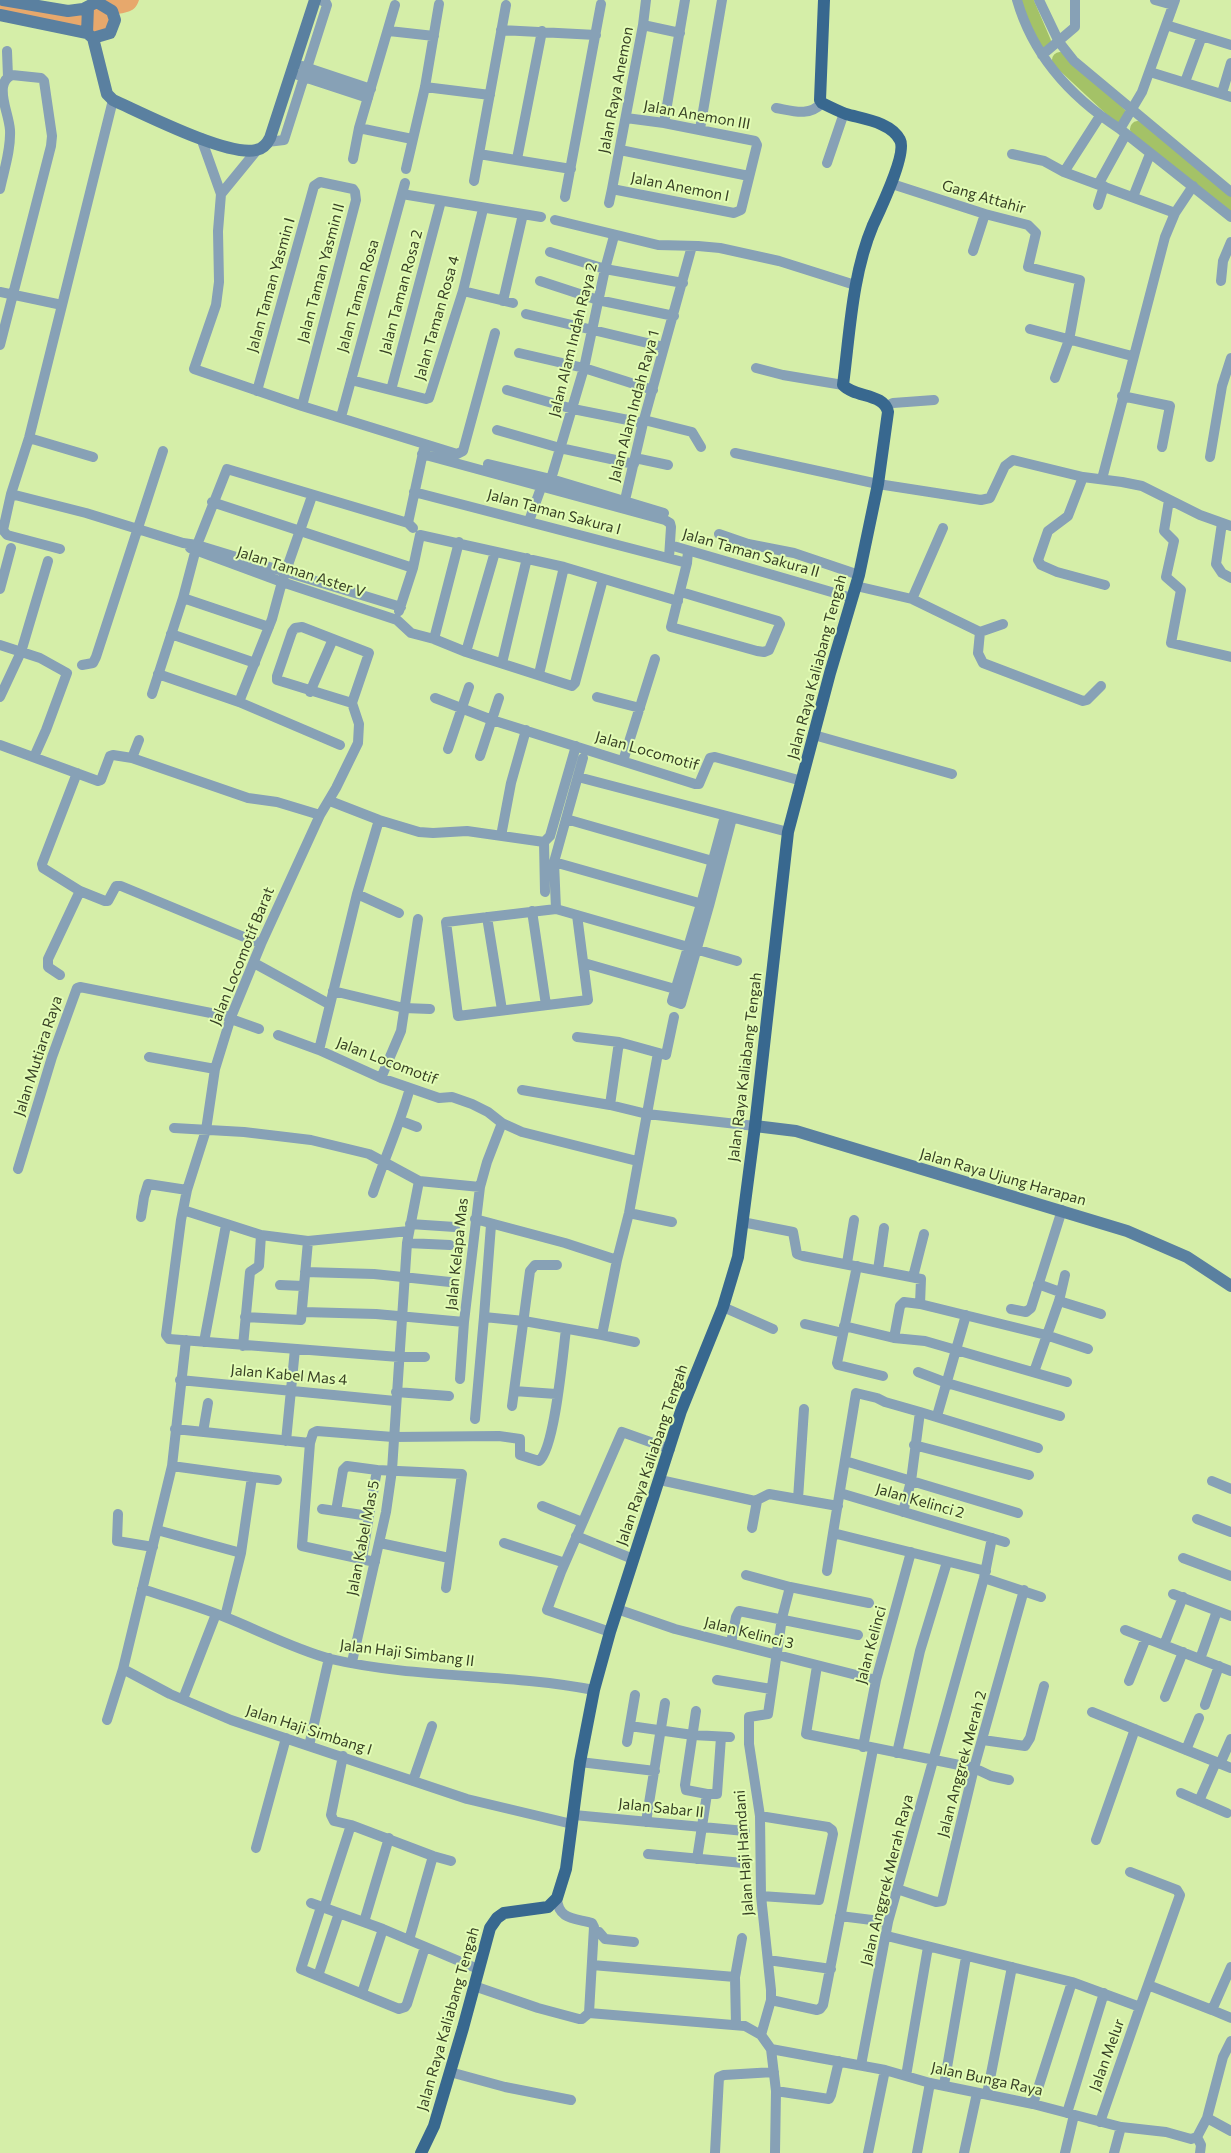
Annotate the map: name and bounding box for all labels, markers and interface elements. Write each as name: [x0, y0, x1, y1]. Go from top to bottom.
street label: Jalan Raya Anemon: [595, 25, 637, 155]
street label: Jalan Anemon III: [642, 97, 752, 133]
street label: Jalan Anemon I: [629, 169, 731, 205]
street label: Gang Attahir: [940, 176, 1028, 218]
street label: Jalan Taman Yasmin II: [294, 201, 348, 345]
street label: Jalan Taman Yasmin I: [243, 215, 299, 355]
street label: Jalan Taman Rosa 2: [376, 228, 426, 356]
street label: Jalan Taman Rosa: [333, 237, 383, 355]
street label: Jalan Taman Rosa 4: [411, 254, 463, 382]
street label: Jalan Alam Indah Raya 2: [545, 261, 601, 419]
street label: Jalan Alam Indah Raya 1: [605, 328, 663, 484]
street label: Jalan Taman Sakura I: [485, 485, 623, 539]
street label: Jalan Taman Sakura II: [680, 525, 822, 581]
street label: Jalan Taman Aster V: [234, 543, 368, 601]
street label: Jalan Raya Kaliabang Tengah: [784, 573, 850, 761]
street label: Jalan Locomotif: [593, 728, 701, 774]
street label: Jalan Locomotif Barat: [206, 884, 278, 1028]
street label: Jalan Raya Kaliabang Tengah: [724, 971, 766, 1163]
street label: Jalan Mutiara Raya: [10, 994, 66, 1118]
street label: Jalan Locomotif: [334, 1033, 440, 1089]
street label: Jalan Raya Ujung Harapan: [918, 1145, 1088, 1209]
street label: Jalan Kelapa Mas: [442, 1197, 472, 1311]
street label: Jalan Kabel Mas 4: [230, 1361, 348, 1389]
street label: Jalan Raya Kaliabang Tengah: [612, 1362, 692, 1548]
street label: Jalan Kabel Mas 5: [343, 1479, 383, 1597]
street label: Jalan Kelinci 2: [874, 1480, 966, 1522]
street label: Jalan Kelinci: [852, 1604, 890, 1686]
street label: Jalan Kelinci 3: [702, 1613, 796, 1653]
street label: Jalan Haji Simbang II: [339, 1636, 475, 1670]
street label: Jalan Anggrek Merah 2: [934, 1689, 990, 1839]
street label: Jalan Haji Simbang I: [244, 1701, 374, 1759]
street label: Jalan Haji Hamdani: [731, 1789, 757, 1917]
street label: Jalan Anggrek Merah Raya: [857, 1793, 917, 1967]
street label: Jalan Sabar II: [617, 1795, 705, 1821]
street label: Jalan Raya Kaliabang Tengah: [413, 1925, 483, 2113]
street label: Jalan Melur: [1086, 2016, 1128, 2094]
street label: Jalan Bunga Raya: [929, 2058, 1045, 2100]

